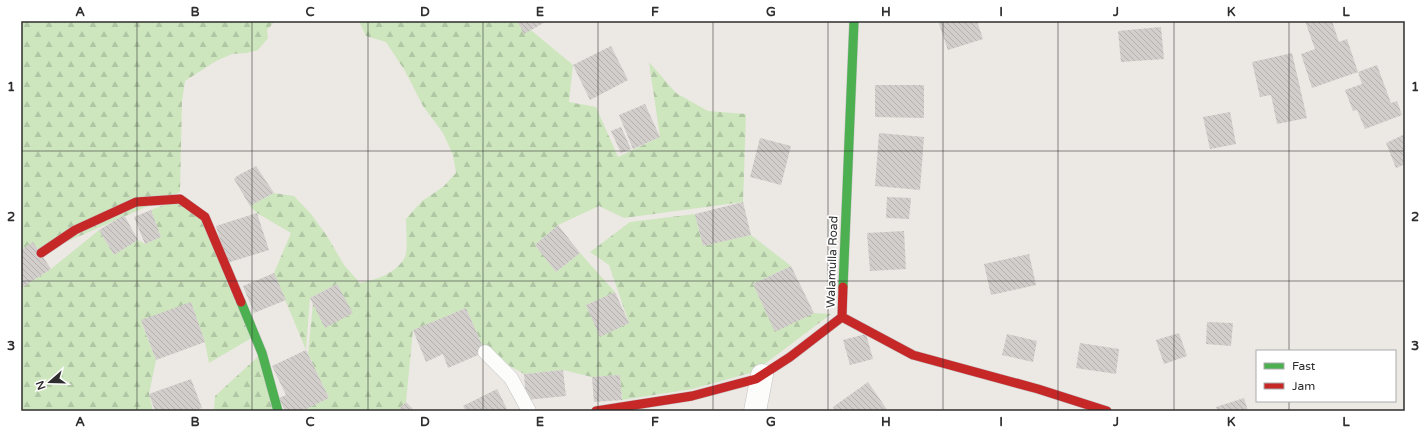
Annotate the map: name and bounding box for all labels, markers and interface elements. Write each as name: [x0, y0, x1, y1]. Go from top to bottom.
text: A: [75, 4, 85, 20]
text: B: [190, 4, 200, 20]
text: C: [305, 4, 315, 20]
text: D: [420, 4, 430, 20]
text: E: [536, 4, 544, 20]
text: F: [651, 4, 659, 20]
text: G: [766, 4, 776, 20]
text: H: [881, 4, 891, 20]
text: I: [999, 4, 1003, 20]
text: J: [1112, 4, 1119, 20]
text: K: [1227, 4, 1236, 20]
text: L: [1342, 4, 1350, 20]
text: 1: [7, 79, 15, 95]
text: 1: [1411, 79, 1419, 95]
text: 2: [7, 209, 15, 225]
text: 2: [1411, 209, 1419, 225]
street label: Walamulla Road: [823, 216, 841, 308]
text: 3: [7, 338, 15, 354]
text: 3: [1411, 338, 1419, 354]
legend: [1256, 350, 1396, 402]
text: Fast: [1292, 359, 1316, 373]
north arrow: [30, 362, 70, 402]
text: N: [33, 379, 49, 392]
text: Jam: [1292, 379, 1315, 393]
text: A: [75, 414, 85, 430]
text: B: [190, 414, 200, 430]
text: C: [305, 414, 315, 430]
text: D: [420, 414, 430, 430]
text: E: [536, 414, 544, 430]
text: F: [651, 414, 659, 430]
text: G: [766, 414, 776, 430]
text: H: [881, 414, 891, 430]
text: I: [999, 414, 1003, 430]
text: J: [1112, 414, 1119, 430]
text: K: [1227, 414, 1236, 430]
text: L: [1342, 414, 1350, 430]

